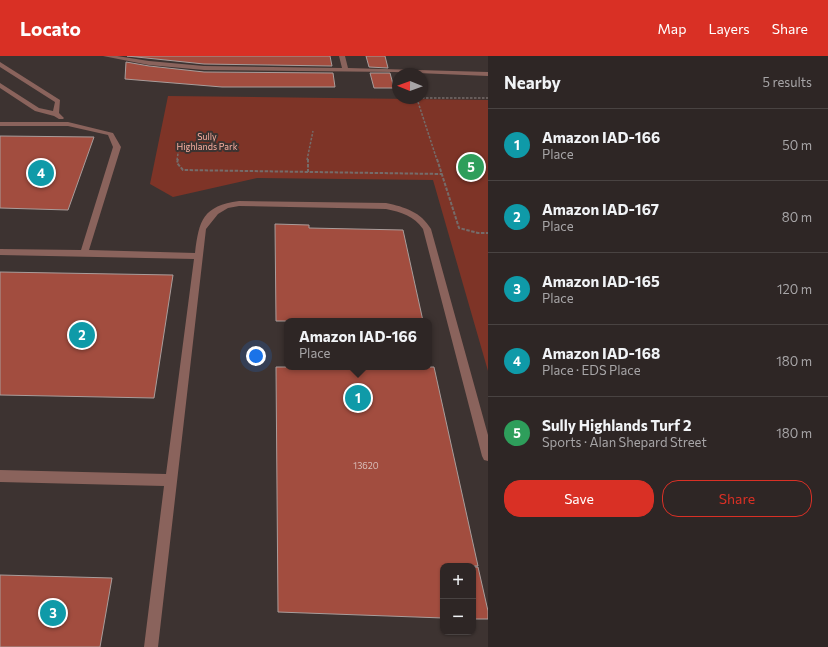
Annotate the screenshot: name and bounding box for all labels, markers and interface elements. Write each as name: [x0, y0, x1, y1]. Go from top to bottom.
text: Locato: [20, 17, 81, 40]
text: Map: [658, 20, 686, 37]
text: Layers: [708, 20, 750, 37]
text: Share: [772, 20, 808, 37]
north arrow: [392, 68, 428, 104]
text: Nearby: [504, 72, 561, 93]
text: 5 results: [762, 74, 812, 90]
text: Amazon IAD-166: [542, 128, 660, 146]
park label: Sully Highlands Park: [176, 131, 238, 152]
text: 1: [514, 137, 520, 153]
text: 50 m: [782, 137, 812, 153]
text: Place: [542, 146, 574, 162]
pin: 5: [458, 152, 484, 182]
pin: 4: [28, 158, 54, 188]
text: Amazon IAD-167: [542, 200, 659, 218]
text: 2: [513, 209, 521, 225]
text: 80 m: [782, 209, 812, 225]
text: Place: [542, 218, 574, 234]
text: Amazon IAD-165: [542, 272, 660, 290]
text: 3: [513, 281, 521, 297]
text: 120 m: [777, 281, 812, 297]
text: Place: [542, 290, 574, 306]
popup: [284, 318, 432, 370]
pin: 2: [69, 320, 95, 350]
text: Amazon IAD-166: [299, 327, 417, 345]
text: Amazon IAD-168: [542, 344, 660, 362]
text: Place: [299, 345, 330, 361]
your location: [246, 346, 266, 366]
text: 4: [513, 353, 521, 369]
text: 180 m: [776, 353, 812, 369]
text: Place · EDS Place: [542, 362, 641, 378]
pin: 1: [345, 383, 371, 413]
text: Sully Highlands Turf 2: [542, 416, 692, 434]
text: 5: [513, 425, 521, 441]
text: 180 m: [776, 425, 812, 441]
text: Sports · Alan Shepard Street: [542, 434, 707, 450]
house number: 13620: [353, 460, 379, 471]
button: Save: [504, 480, 654, 517]
button: Share: [662, 480, 812, 517]
map controls: [440, 563, 476, 635]
button: +: [440, 563, 476, 599]
pin: 3: [40, 598, 66, 628]
button: −: [440, 599, 476, 635]

